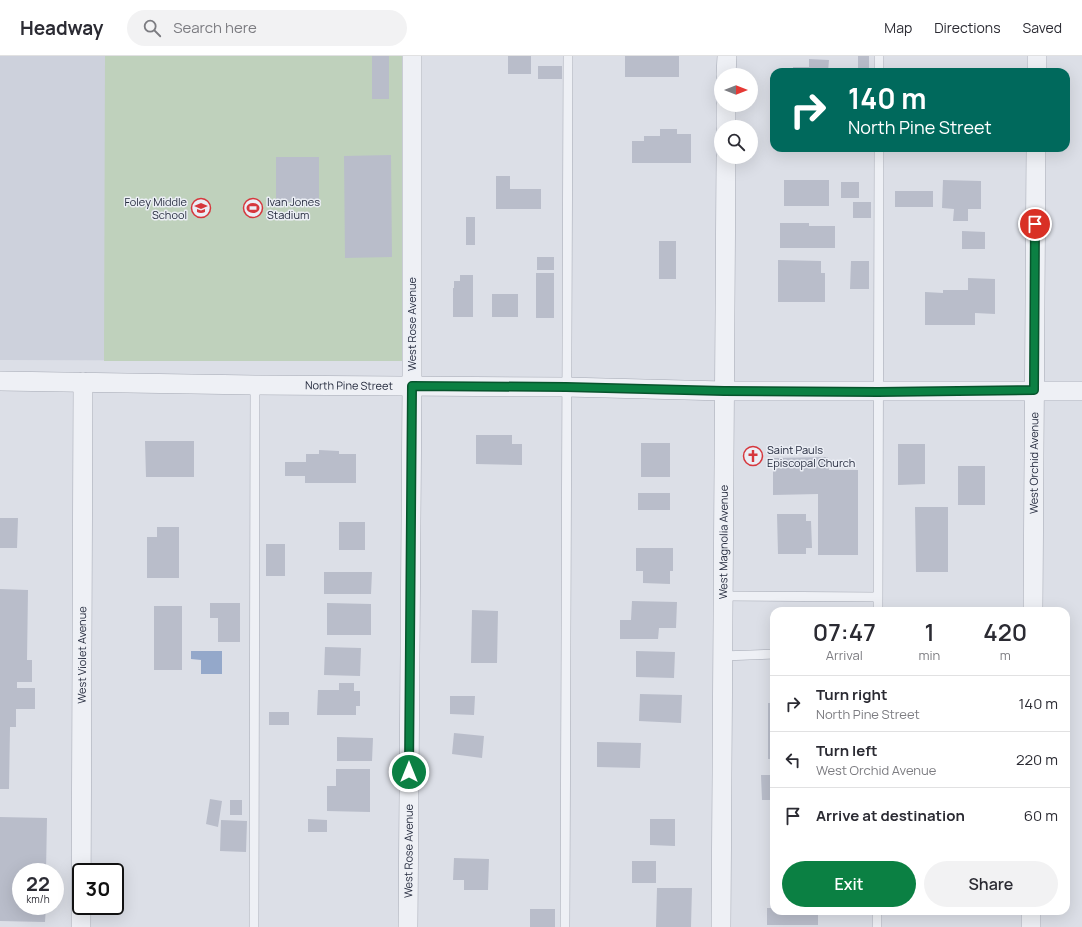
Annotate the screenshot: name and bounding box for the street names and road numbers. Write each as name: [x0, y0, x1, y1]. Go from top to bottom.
street label: West Rose Avenue: [404, 276, 419, 371]
street label: North Pine Street: [305, 377, 393, 393]
street label: West Orchid Avenue: [1026, 411, 1041, 514]
street label: West Magnolia Avenue: [715, 484, 731, 599]
street label: West Violet Avenue: [74, 606, 89, 704]
street label: West Rose Avenue: [400, 803, 416, 898]

